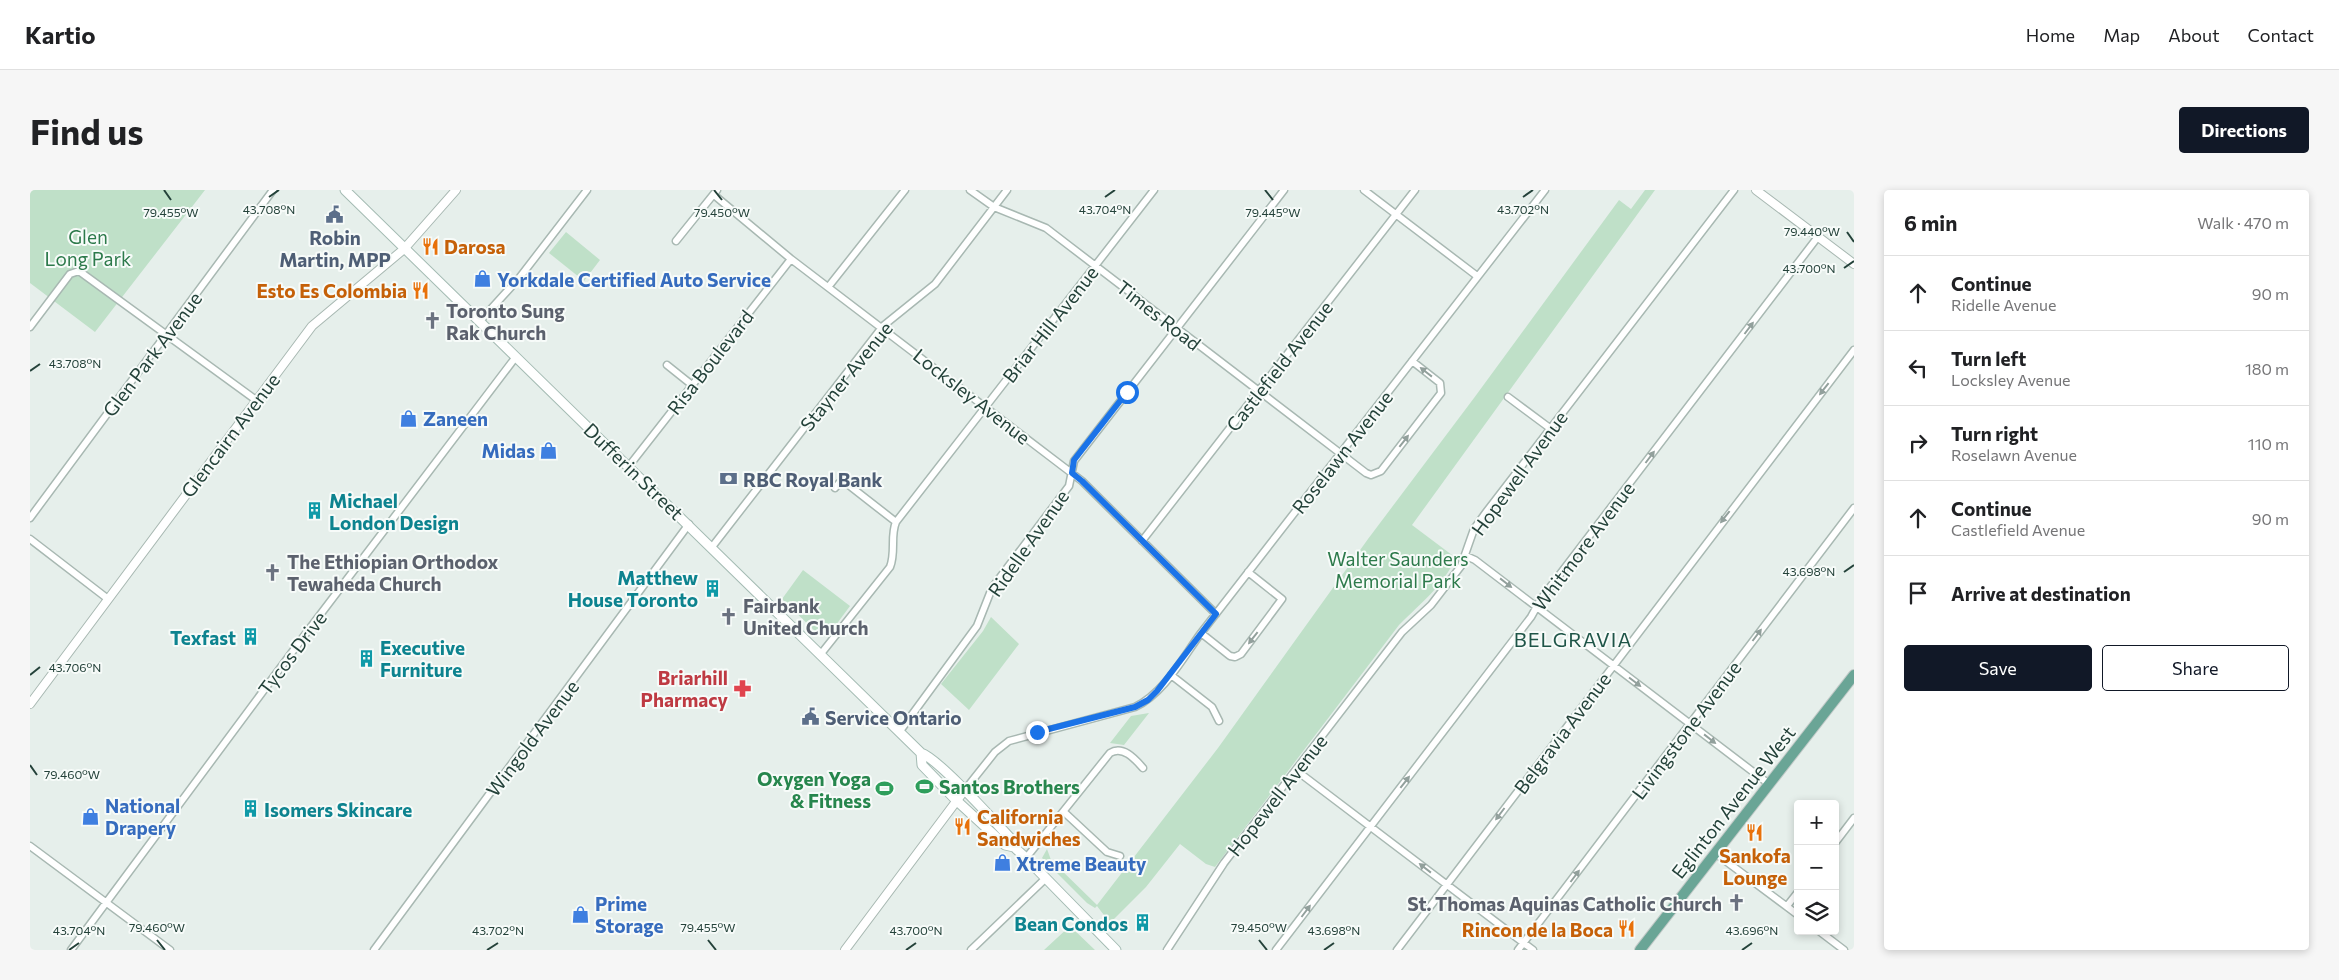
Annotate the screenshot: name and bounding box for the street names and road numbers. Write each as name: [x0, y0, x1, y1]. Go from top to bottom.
street label: Briar Hill Avenue: [997, 261, 1103, 387]
street label: Times Road: [1112, 275, 1206, 355]
street label: Glen Park Avenue: [98, 287, 206, 421]
street label: Castlefield Avenue: [1221, 296, 1337, 436]
street label: Risa Boulevard: [662, 305, 758, 419]
street label: Stayner Avenue: [795, 317, 897, 435]
street label: Locksley Avenue: [909, 343, 1035, 449]
street label: Glencairn Avenue: [176, 368, 284, 502]
street label: Roselawn Avenue: [1287, 386, 1397, 518]
street label: Hopewell Avenue: [1466, 406, 1572, 540]
street label: Dufferin Street: [579, 418, 689, 524]
street label: Whitmore Avenue: [1527, 477, 1639, 615]
street label: Ridelle Avenue: [983, 485, 1073, 601]
street label: Tycos Drive: [253, 606, 331, 700]
street label: Livingstone Avenue: [1627, 656, 1745, 804]
street label: Belgravia Avenue: [1509, 668, 1615, 798]
street label: Wingold Avenue: [481, 675, 583, 801]
street label: Eglinton Avenue West: [1666, 721, 1800, 883]
street label: Hopewell Avenue: [1222, 730, 1332, 860]

